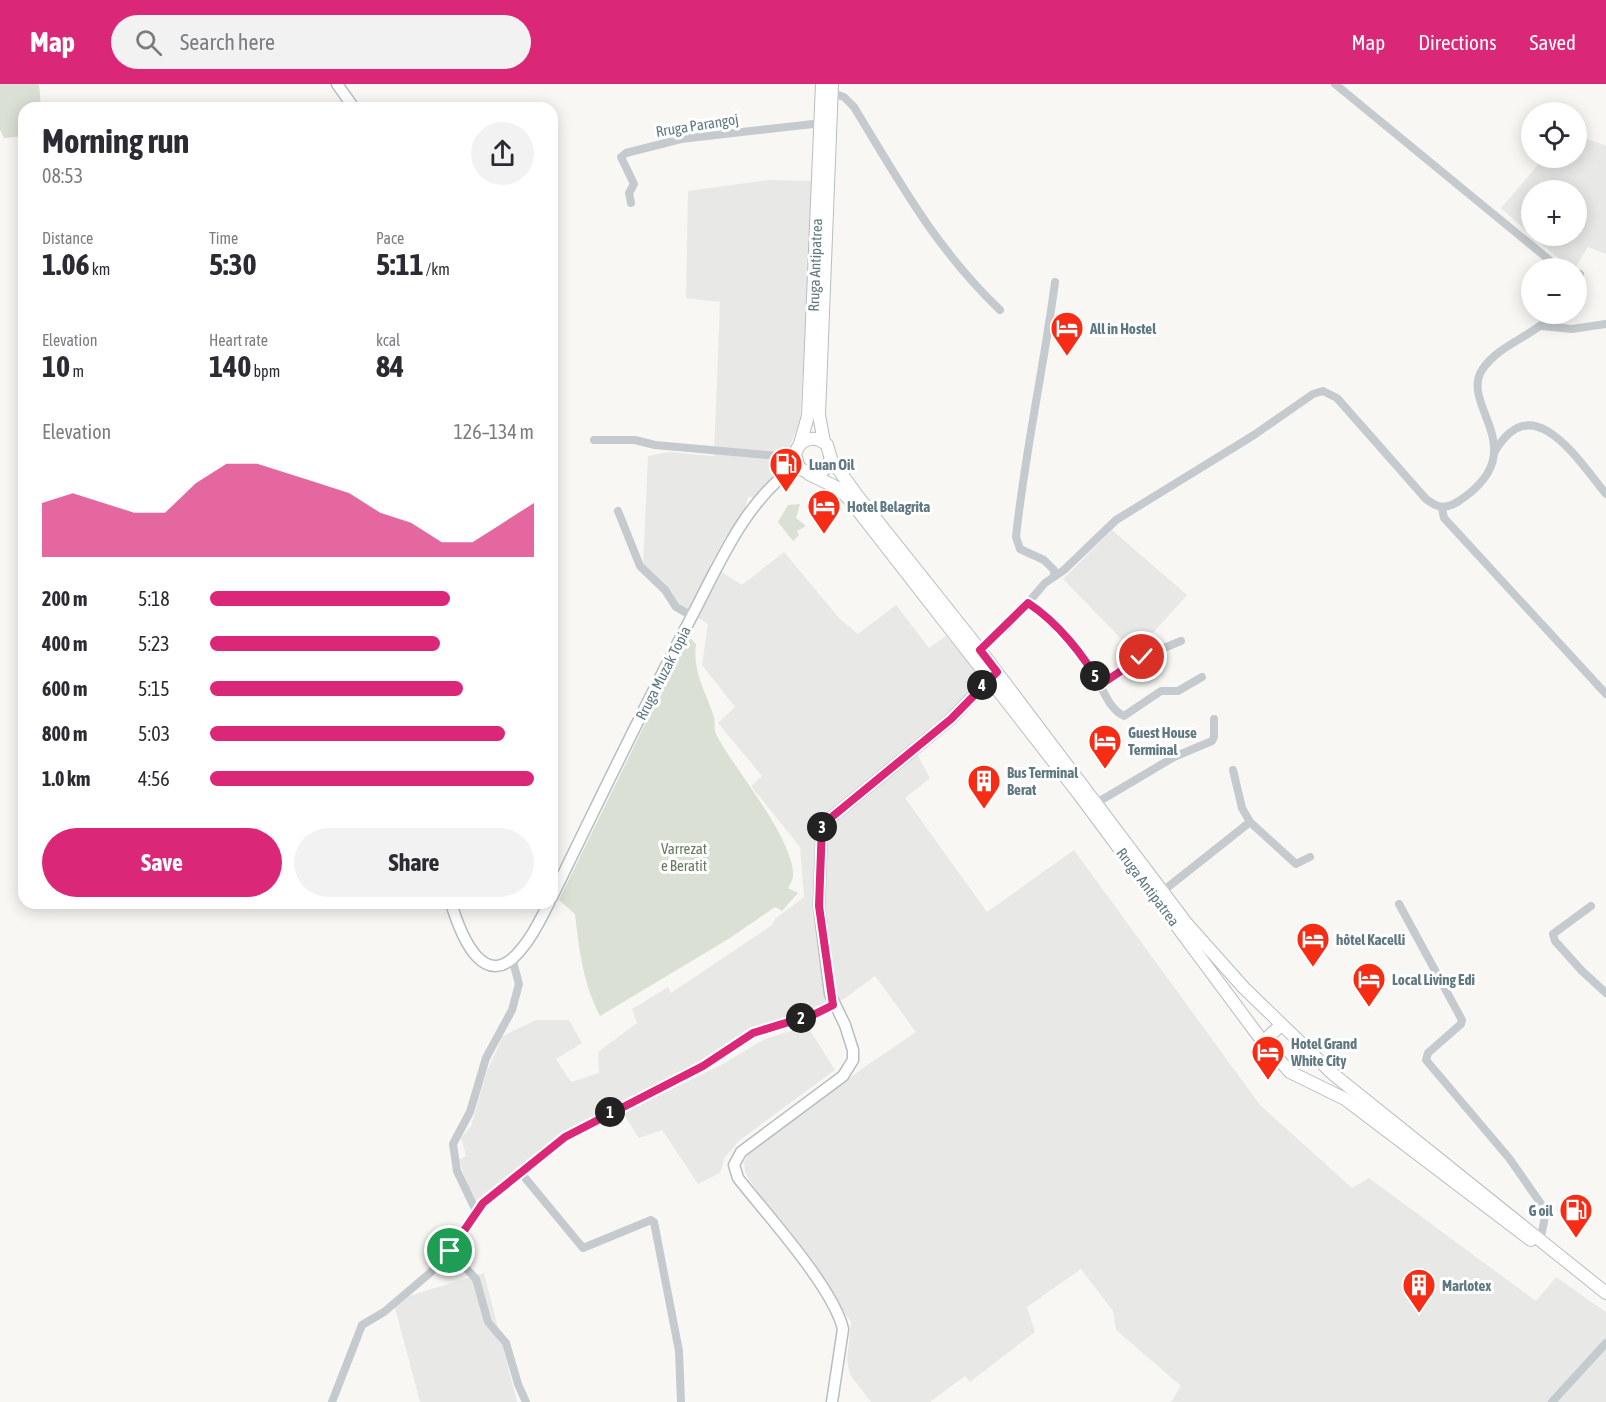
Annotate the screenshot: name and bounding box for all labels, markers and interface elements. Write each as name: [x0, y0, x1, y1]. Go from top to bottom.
search box: [111, 15, 531, 69]
text: Map: [30, 26, 75, 58]
icon: search: [132, 26, 165, 59]
text: Search here: [180, 29, 275, 55]
text: Map: [1351, 30, 1385, 54]
text: Directions: [1418, 30, 1497, 54]
text: Saved: [1530, 30, 1576, 54]
map controls: [1521, 102, 1587, 324]
button: locate: [1521, 102, 1587, 168]
street label: Rruga Parangoj: [654, 110, 740, 140]
text: Morning run: [42, 122, 189, 160]
button: share: [471, 122, 534, 185]
text: 08:53: [42, 164, 83, 187]
button: +: [1521, 180, 1587, 246]
street label: Rruga Antipatrea: [805, 218, 825, 312]
text: Distance: [42, 229, 93, 247]
text: Time: [209, 229, 238, 247]
text: Pace: [376, 229, 404, 247]
text: 1.06: [42, 247, 90, 281]
text: 5:30: [209, 247, 257, 281]
text: 5:11: [376, 247, 424, 281]
button: −: [1521, 258, 1587, 324]
text: km: [90, 260, 110, 278]
text: /km: [424, 260, 450, 278]
hotel icon: All in Hostel: [1049, 310, 1085, 357]
place label: All in Hostel: [1089, 320, 1157, 337]
text: Elevation: [42, 331, 97, 349]
text: Heart rate: [209, 331, 268, 349]
text: kcal: [376, 331, 400, 349]
text: 10: [42, 349, 70, 383]
text: 140: [209, 349, 251, 383]
text: 84: [376, 349, 404, 383]
text: m: [70, 362, 84, 380]
text: bpm: [251, 362, 280, 380]
text: Elevation: [42, 420, 111, 443]
text: 126–134 m: [453, 420, 534, 443]
fuel station icon: Luan Oil: [768, 446, 804, 493]
place label: Luan Oil: [809, 456, 856, 473]
hotel icon: Hotel Belagrita: [806, 488, 842, 535]
place label: Hotel Belagrita: [847, 498, 930, 515]
text: 200 m: [42, 587, 87, 610]
text: 5:18: [138, 587, 170, 610]
street label: Rruga Muzak Topia: [632, 623, 694, 723]
pin: [1116, 631, 1167, 682]
text: 400 m: [42, 632, 87, 655]
text: 5:23: [138, 632, 170, 655]
icon: check: [1125, 640, 1158, 673]
pin: 5: [1080, 661, 1110, 691]
text: 5: [1091, 667, 1099, 685]
pin: 4: [967, 670, 997, 700]
text: 4: [978, 676, 986, 694]
text: 600 m: [42, 677, 87, 700]
text: 5:15: [138, 677, 170, 700]
text: 800 m: [42, 722, 87, 745]
text: 5:03: [138, 722, 170, 745]
hotel icon: Guest House Terminal: [1087, 723, 1123, 770]
place label: Guest House Terminal: [1128, 724, 1197, 758]
building icon: Bus Terminal Berat: [966, 763, 1002, 810]
place label: Bus Terminal Berat: [1007, 764, 1079, 798]
text: 1.0 km: [42, 767, 90, 790]
text: 4:56: [138, 767, 170, 790]
pin: 3: [807, 812, 837, 842]
text: 3: [818, 818, 826, 836]
button: Save: [42, 828, 282, 897]
button: Share: [294, 828, 534, 897]
park label: Varrezat e Beratit: [661, 840, 707, 874]
street label: Rruga Antipatrea: [1113, 845, 1183, 929]
hotel icon: hôtel Kacelli: [1295, 921, 1331, 968]
place label: hôtel Kacelli: [1336, 931, 1405, 948]
hotel icon: Local Living Edi: [1351, 961, 1387, 1008]
place label: Local Living Edi: [1392, 971, 1475, 988]
pin: 2: [786, 1003, 816, 1033]
text: 2: [797, 1009, 805, 1027]
hotel icon: Hotel Grand White City: [1250, 1034, 1286, 1081]
place label: Hotel Grand White City: [1290, 1035, 1357, 1069]
pin: 1: [595, 1097, 625, 1127]
text: 1: [606, 1103, 614, 1121]
fuel station icon: G oil: [1558, 1192, 1594, 1239]
place label: G oil: [1529, 1202, 1554, 1219]
pin: [424, 1225, 475, 1276]
icon: arrive: [433, 1234, 466, 1267]
building icon: Marlotex: [1401, 1267, 1437, 1314]
place label: Marlotex: [1442, 1277, 1491, 1294]

